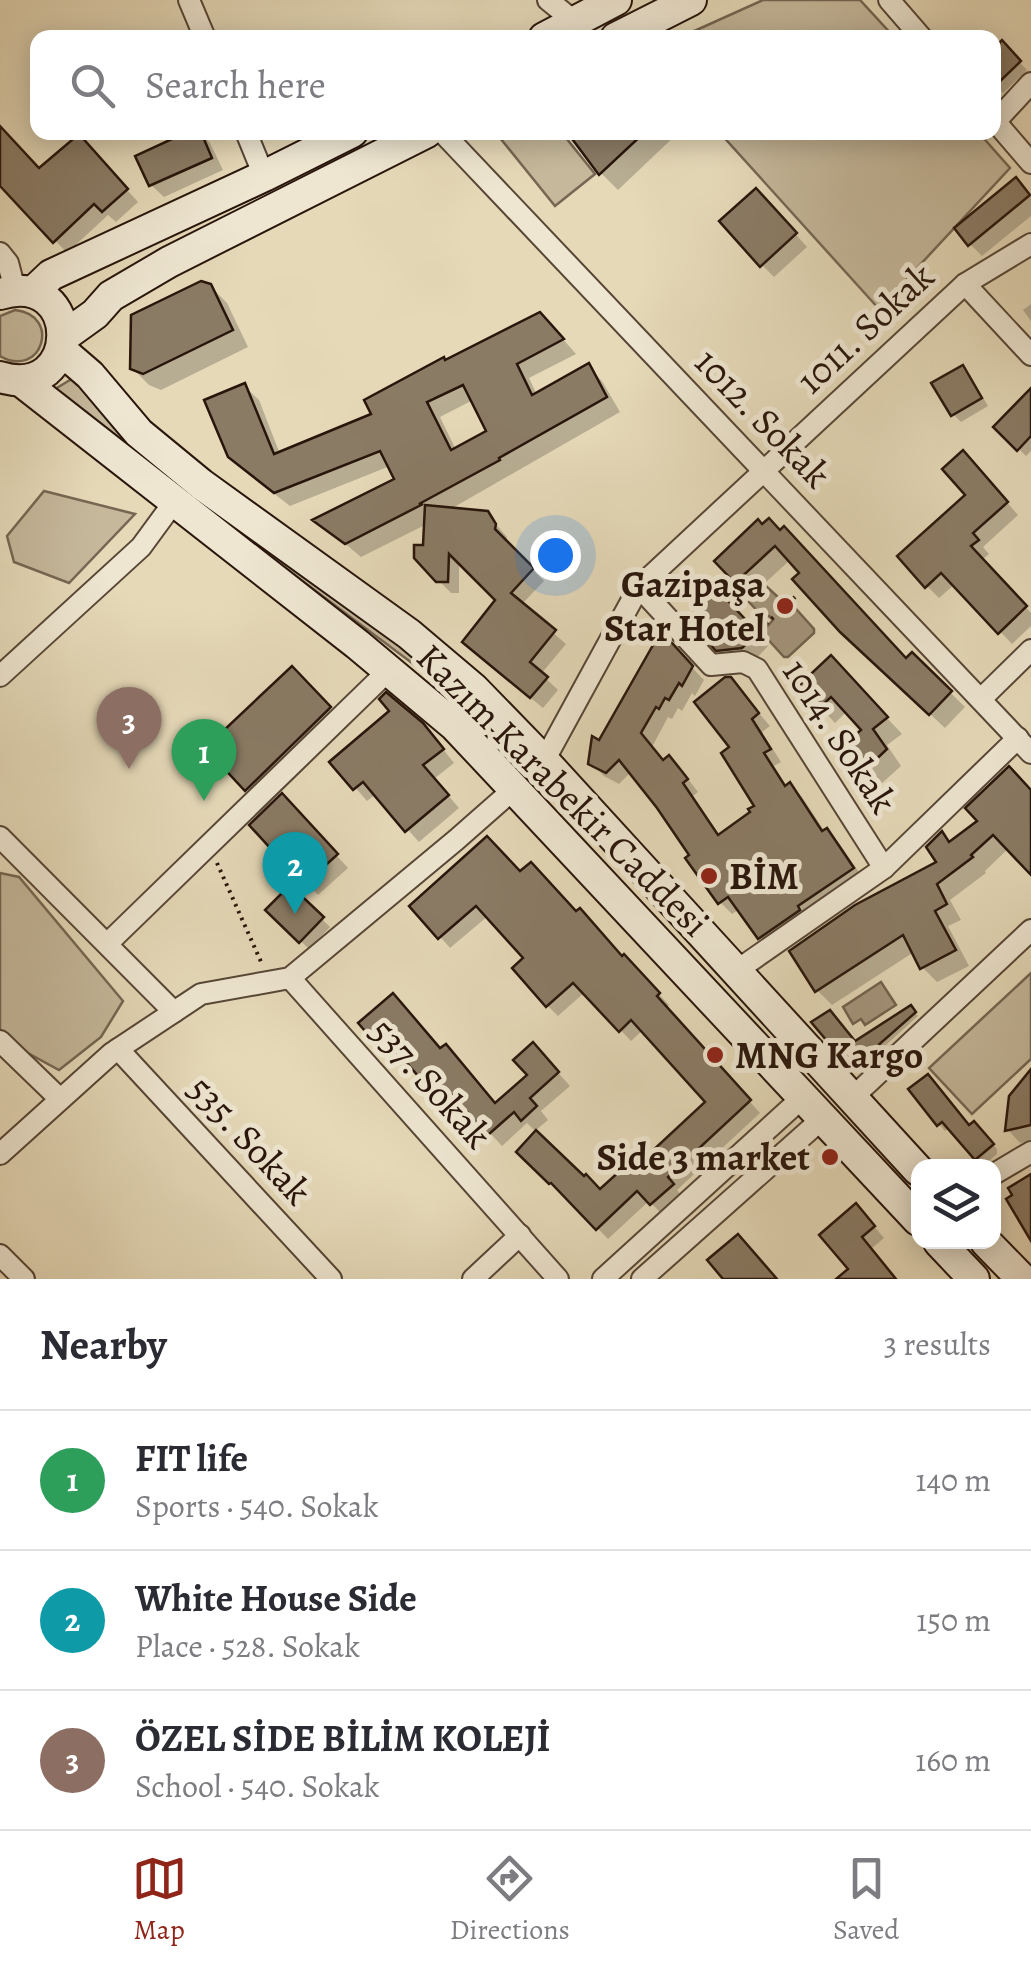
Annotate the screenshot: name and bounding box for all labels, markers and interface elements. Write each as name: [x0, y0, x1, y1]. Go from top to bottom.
search box: [30, 30, 1001, 140]
icon: search: [65, 58, 120, 113]
text: Search here: [145, 59, 326, 111]
street label: 1011. Sokak: [785, 251, 945, 405]
street label: 1012. Sokak: [683, 337, 843, 499]
your location: [530, 530, 581, 581]
place label: Gazipaşa Star Hotel: [604, 558, 766, 654]
marker: Gazipaşa Star Hotel: [774, 595, 796, 617]
street label: Kazım Karabekir Caddesi: [405, 632, 721, 948]
street label: 1014. Sokak: [771, 649, 909, 824]
pin: 3: [96, 686, 162, 769]
pin: 1: [172, 718, 236, 801]
pin: 2: [262, 832, 328, 914]
place label: BİM: [729, 850, 799, 902]
marker: BİM: [698, 865, 720, 887]
street label: 537. Sokak: [358, 1006, 504, 1160]
place label: MNG Kargo: [735, 1029, 923, 1081]
marker: MNG Kargo: [704, 1044, 726, 1066]
street label: 535. Sokak: [176, 1064, 324, 1216]
place label: Side 3 market: [597, 1131, 810, 1183]
marker: Side 3 market: [819, 1146, 841, 1168]
map controls: [911, 1159, 1001, 1249]
button: layers: [911, 1159, 1001, 1249]
text: Nearby: [40, 1316, 167, 1373]
text: 3 results: [884, 1322, 991, 1366]
text: FIT life: [135, 1432, 248, 1484]
text: 1: [67, 1458, 78, 1502]
text: 140 m: [916, 1458, 991, 1502]
text: Sports · 540. Sokak: [135, 1484, 379, 1528]
text: White House Side: [135, 1572, 417, 1624]
text: 2: [65, 1598, 80, 1642]
text: 150 m: [916, 1598, 991, 1642]
text: Place · 528. Sokak: [135, 1624, 360, 1668]
text: ÖZEL SİDE BİLİM KOLEJİ: [135, 1712, 550, 1764]
text: 3: [66, 1738, 79, 1782]
text: 160 m: [915, 1738, 991, 1782]
text: School · 540. Sokak: [135, 1764, 380, 1808]
tab: Map: [132, 1851, 187, 1949]
tab: Directions: [450, 1851, 570, 1949]
tab: Saved: [833, 1851, 899, 1949]

